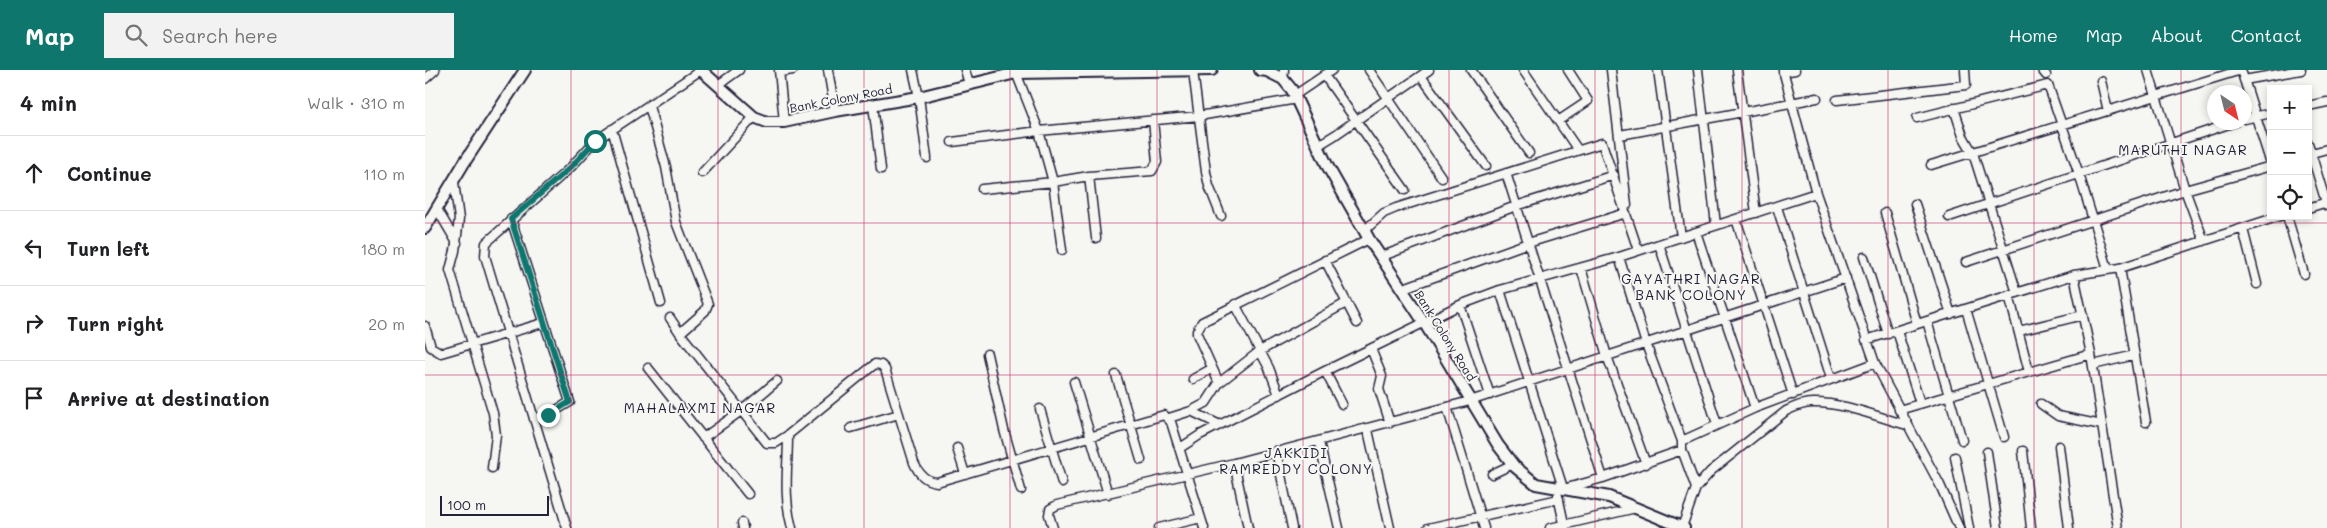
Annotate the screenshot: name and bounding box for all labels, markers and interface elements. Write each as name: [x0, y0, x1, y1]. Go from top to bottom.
search box: [104, 13, 454, 58]
text: Map: [25, 20, 74, 51]
icon: search: [122, 21, 150, 49]
text: Search here: [162, 23, 278, 48]
text: Home: [2009, 23, 2058, 47]
text: Map: [2086, 23, 2122, 47]
text: About: [2150, 23, 2203, 47]
text: Contact: [2231, 23, 2302, 47]
street label: Bank Colony Road: [788, 80, 894, 116]
north arrow: [2207, 85, 2252, 130]
map controls: [2267, 85, 2312, 220]
button: +: [2267, 85, 2312, 130]
text: 4 min: [20, 89, 77, 116]
text: Walk · 310 m: [307, 92, 405, 113]
route start: [584, 130, 607, 153]
button: −: [2267, 130, 2312, 175]
district label: MARUTHI NAGAR: [2118, 140, 2248, 159]
icon: ahead: [20, 159, 48, 187]
text: Continue: [67, 161, 152, 186]
text: 110 m: [363, 163, 405, 184]
button: locate: [2267, 175, 2312, 220]
icon: left: [20, 234, 48, 262]
text: Turn left: [67, 236, 150, 261]
text: 180 m: [360, 238, 405, 259]
district label: GAYATHRI NAGAR BANK COLONY: [1621, 269, 1761, 304]
street label: Bank Colony Road: [1411, 287, 1480, 384]
icon: right: [20, 309, 48, 337]
text: Turn right: [67, 311, 164, 336]
text: 20 m: [368, 313, 405, 334]
icon: arrive: [20, 384, 48, 412]
text: Arrive at destination: [67, 386, 270, 411]
district label: MAHALAXMI NAGAR: [624, 398, 776, 417]
route end: [537, 404, 560, 427]
district label: JAKKIDI RAMREDDY COLONY: [1219, 443, 1373, 478]
scale bar: [440, 493, 549, 516]
text: 100 m: [447, 495, 486, 514]

